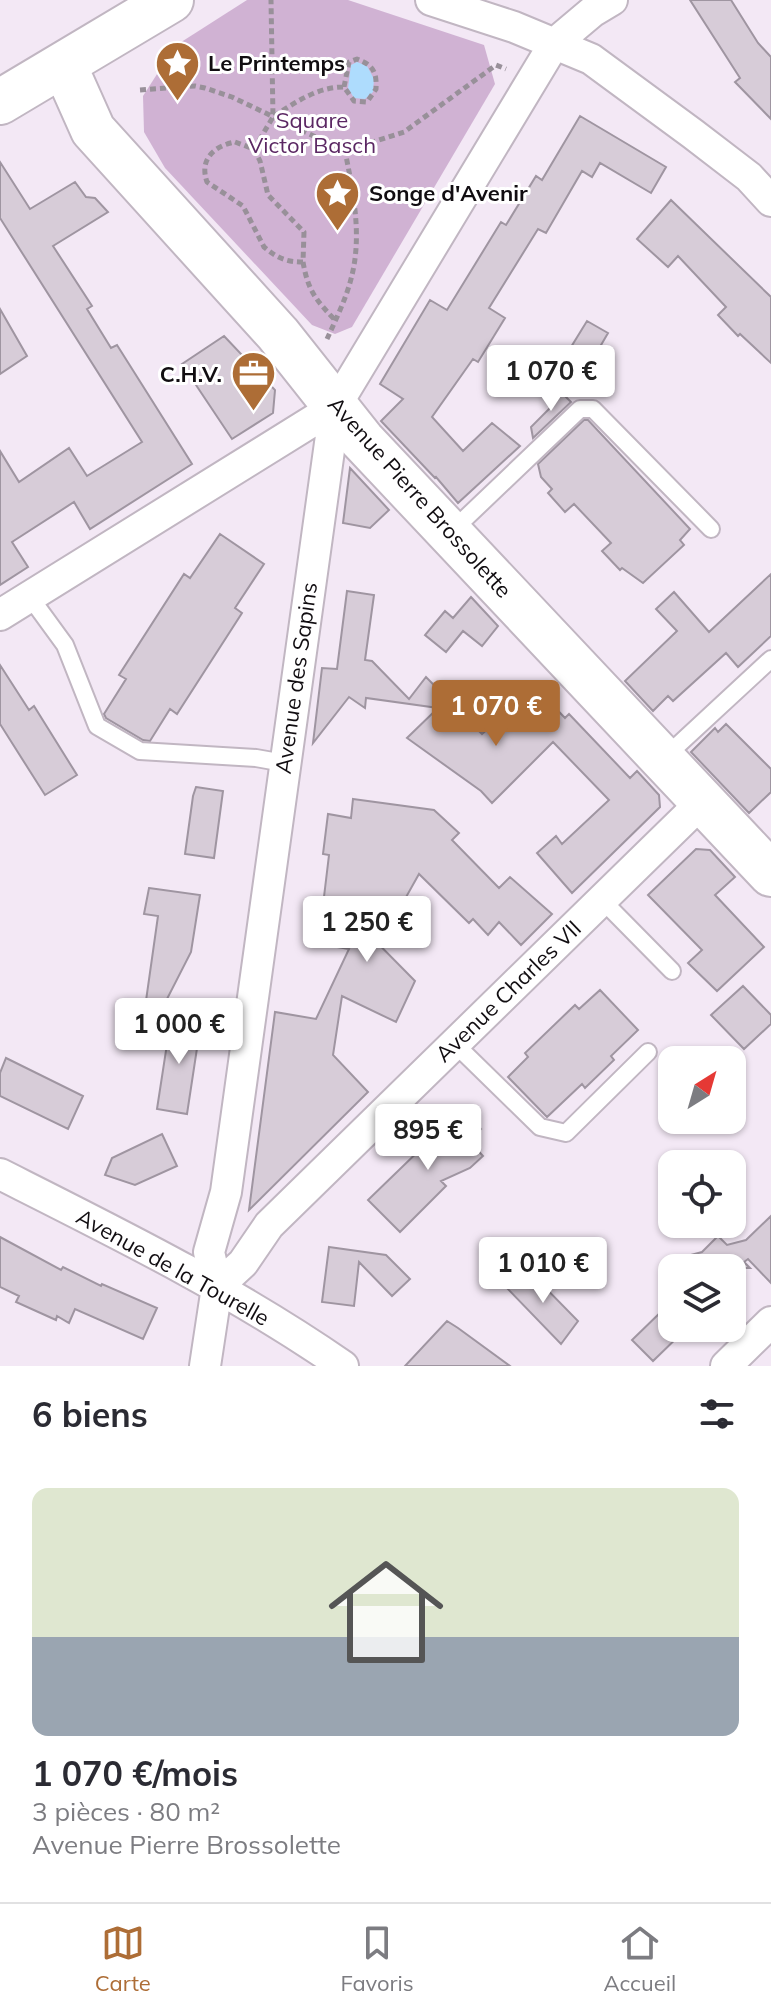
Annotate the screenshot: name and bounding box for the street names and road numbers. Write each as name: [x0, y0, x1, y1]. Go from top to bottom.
street label: Avenue Pierre Brossolette: [322, 391, 518, 603]
street label: Avenue des Sapins: [269, 580, 323, 776]
street label: Avenue Charles VII: [429, 914, 587, 1068]
street label: Avenue de la Tourelle: [72, 1202, 274, 1332]

